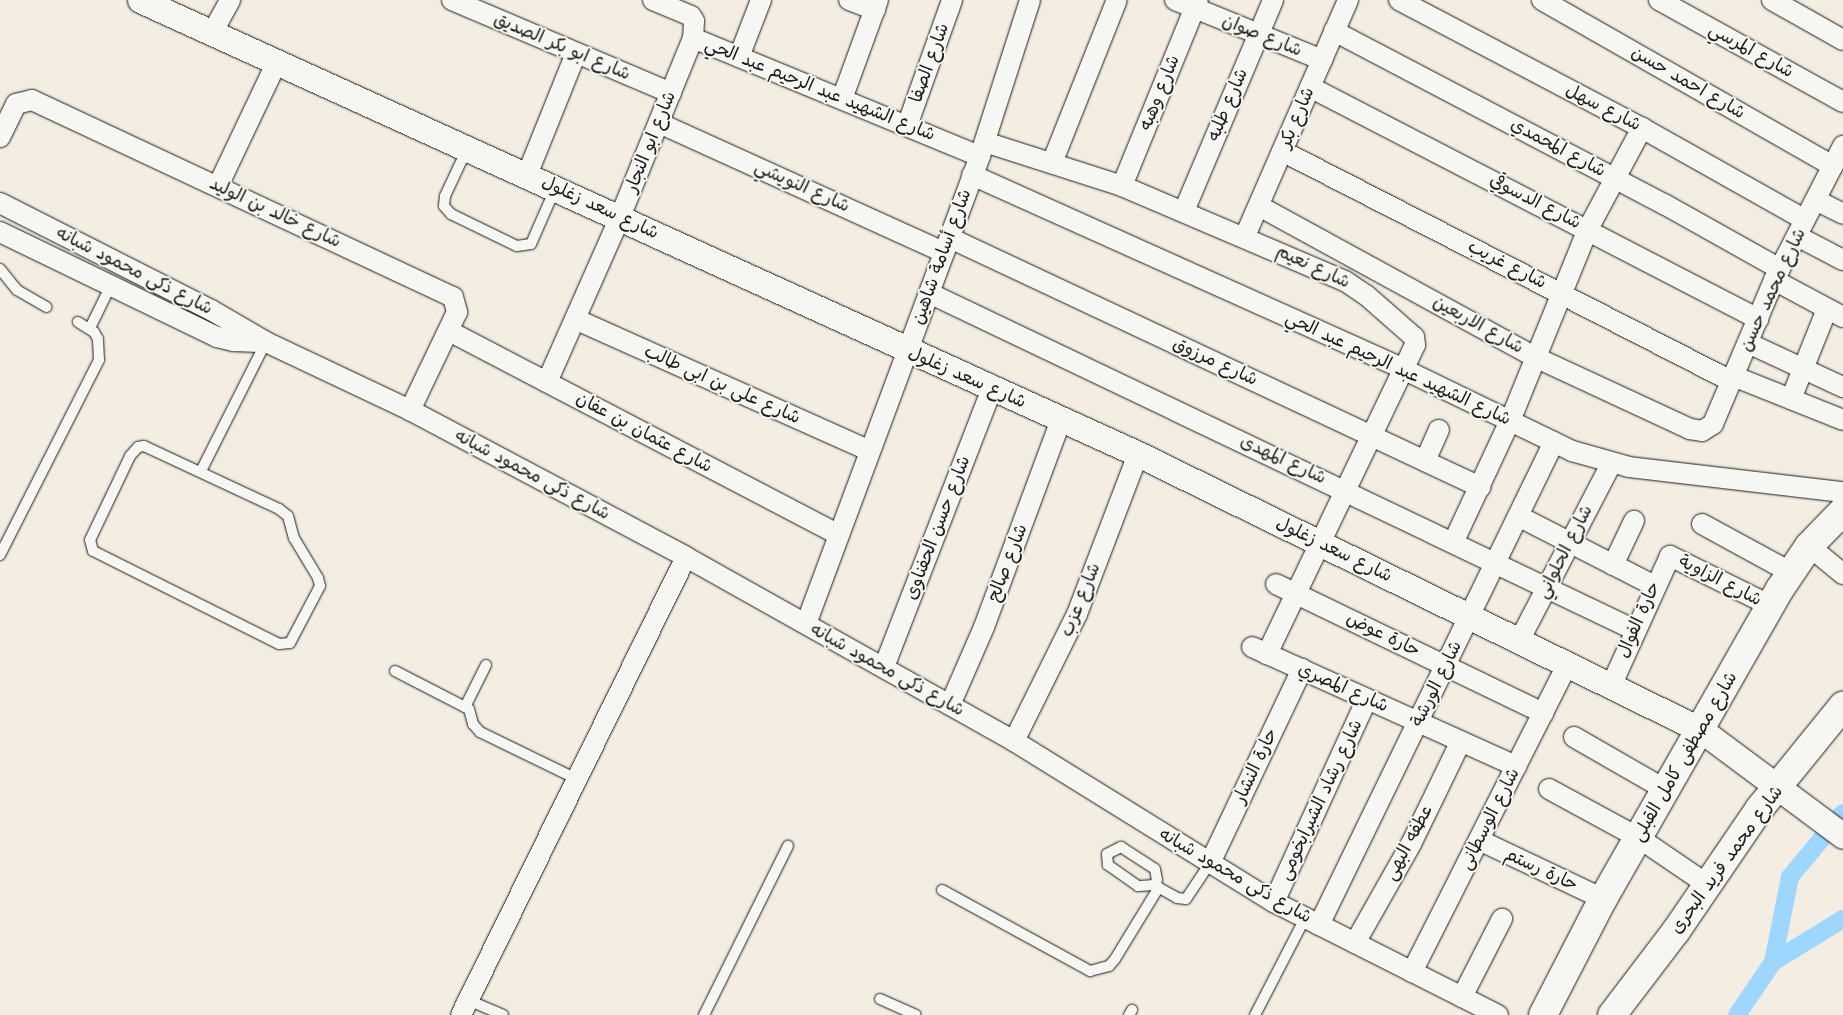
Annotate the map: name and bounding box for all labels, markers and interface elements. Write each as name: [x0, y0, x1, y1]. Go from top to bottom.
street label: شارع ابو بكر الصديق: [490, 8, 634, 86]
street label: شارع صوان: [1219, 10, 1305, 62]
street label: شارع المرسي: [1705, 19, 1797, 83]
street label: شارع الصفا: [906, 20, 954, 106]
street label: شارع الشهيد عبد الرحيم عبد الحي: [702, 34, 938, 146]
street label: شارع احمد حسن: [1627, 42, 1749, 124]
street label: شارع وهبه: [1135, 52, 1185, 134]
street label: شارع طلبه: [1203, 65, 1253, 145]
street label: شارع سهل: [1562, 80, 1644, 136]
street label: شارع بكر: [1275, 84, 1319, 152]
street label: شارع ابو النجار: [621, 88, 681, 196]
street label: شارع المحمدي: [1507, 114, 1609, 182]
street label: شارع النويشي: [751, 156, 853, 218]
street label: شارع الدسوقي: [1486, 170, 1584, 234]
street label: شارع سعد زغلول: [538, 171, 662, 245]
street label: شارع خالد بن الوليد: [206, 173, 344, 253]
street label: شارع أسامة شاهين: [908, 186, 976, 328]
street label: شارع ذكى محمود شبانه: [52, 222, 216, 320]
street label: شارع محمد حسن: [1735, 225, 1811, 355]
street label: شارع غريب: [1464, 236, 1550, 294]
street label: شارع نعيم: [1273, 241, 1353, 293]
street label: شارع الاربعين: [1429, 291, 1527, 359]
street label: شارع الشهيد عبد الرحيم عبد الحي: [1282, 307, 1514, 431]
street label: شارع مرزوق: [1169, 333, 1261, 391]
street label: شارع على بن ابى طالب: [641, 341, 803, 429]
street label: شارع سعد زغلول: [905, 342, 1029, 414]
street label: شارع عثمان بن عفان: [572, 388, 716, 478]
street label: شارع ذكى محمود شبانه: [450, 425, 614, 525]
street label: شارع المهدى: [1237, 431, 1329, 489]
street label: شارع حسن الحفناوى: [901, 453, 975, 603]
street label: شارع الحلواني: [1532, 502, 1598, 602]
street label: شارع سعد زغلول: [1272, 513, 1396, 587]
street label: شارع صالح: [983, 521, 1033, 605]
street label: شارع الزاوية: [1675, 551, 1765, 611]
street label: شارع عزب: [1056, 560, 1106, 640]
street label: حارة الفوال: [1613, 578, 1665, 662]
street label: حارة عوض: [1343, 608, 1423, 662]
street label: شارع ذكى محمود شبانه: [806, 619, 968, 721]
street label: شارع الورشة: [1407, 638, 1467, 730]
street label: شارع المصري: [1295, 659, 1391, 717]
street label: شارع مصطفى كامل القبلى: [1628, 668, 1742, 846]
street label: شارع رشاد الشبرابخومى: [1274, 716, 1368, 884]
street label: حارة النشار: [1229, 725, 1283, 807]
street label: شارع الوسطانى: [1455, 765, 1525, 873]
street label: شارع محمد فريد البحرى: [1666, 782, 1788, 938]
street label: عطفه البهى: [1380, 802, 1438, 884]
street label: شارع ذكى محمود شبانه: [1155, 823, 1315, 929]
street label: حارة رستم: [1501, 844, 1581, 896]

